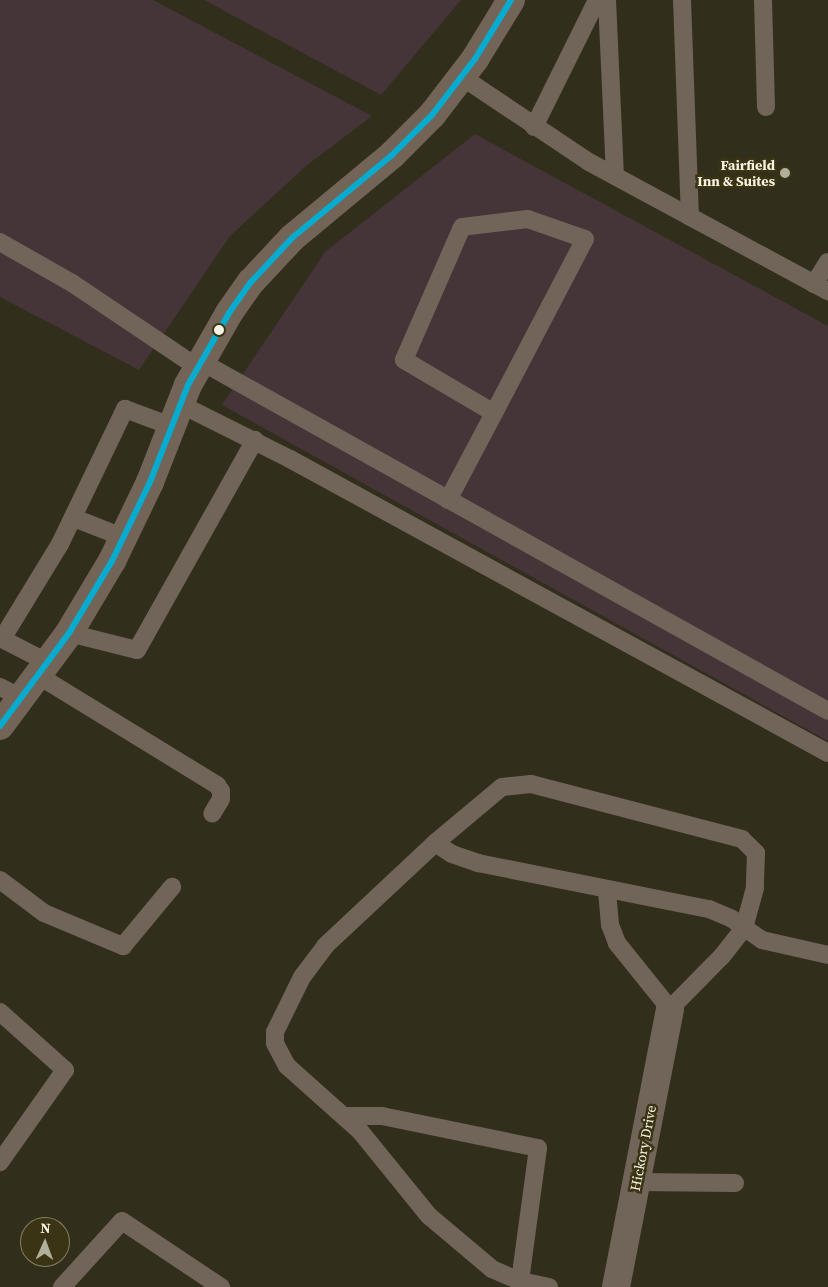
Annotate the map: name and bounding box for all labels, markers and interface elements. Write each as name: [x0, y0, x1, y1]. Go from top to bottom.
place label: Fairfield Inn & Suites: [697, 157, 775, 190]
marker: Fairfield Inn & Suites: [779, 167, 791, 179]
unlabelled marker: [214, 325, 224, 335]
street label: Hickory Drive: [626, 1104, 660, 1192]
north arrow: [20, 1217, 70, 1267]
text: N: [40, 1218, 51, 1238]

